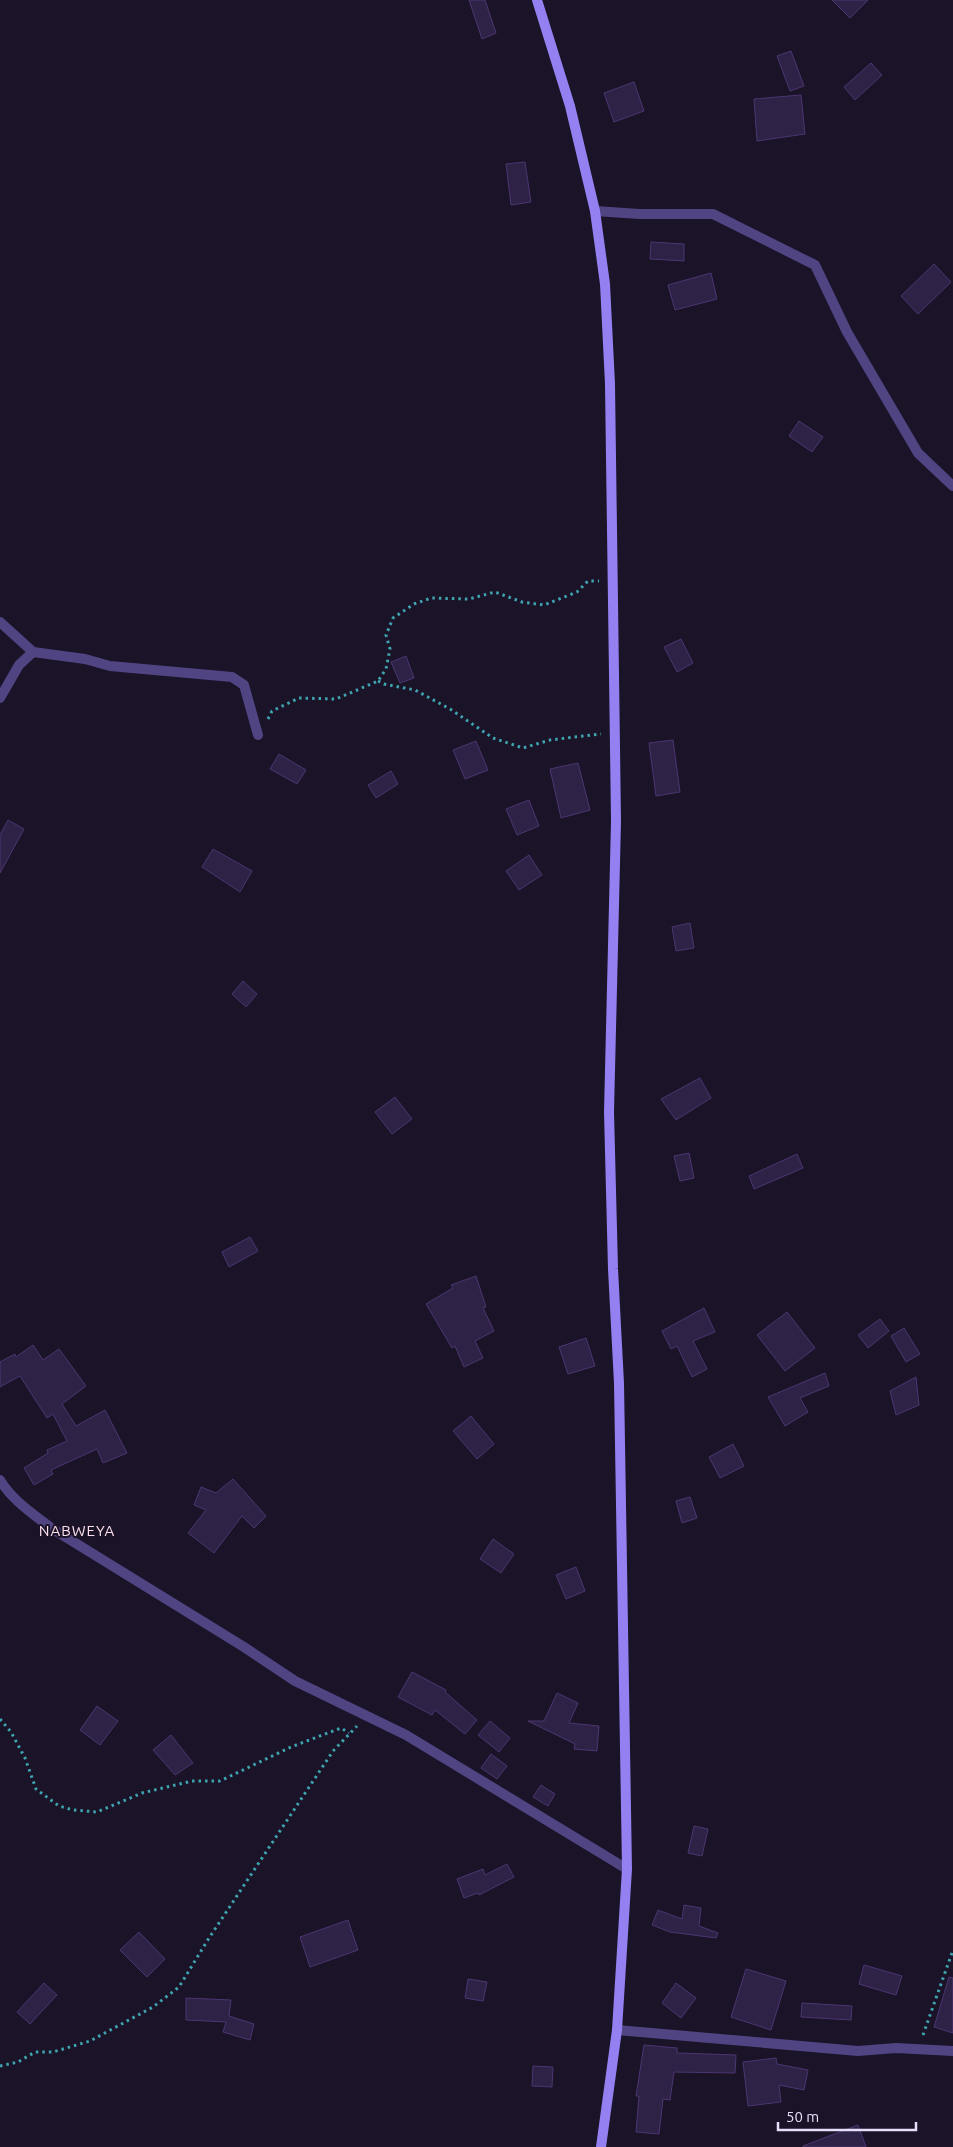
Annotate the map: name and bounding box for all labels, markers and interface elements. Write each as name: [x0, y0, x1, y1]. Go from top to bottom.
district label: NABWEYA: [39, 1522, 115, 1539]
scale bar: [778, 2100, 916, 2132]
text: 50 m: [786, 2108, 819, 2125]

